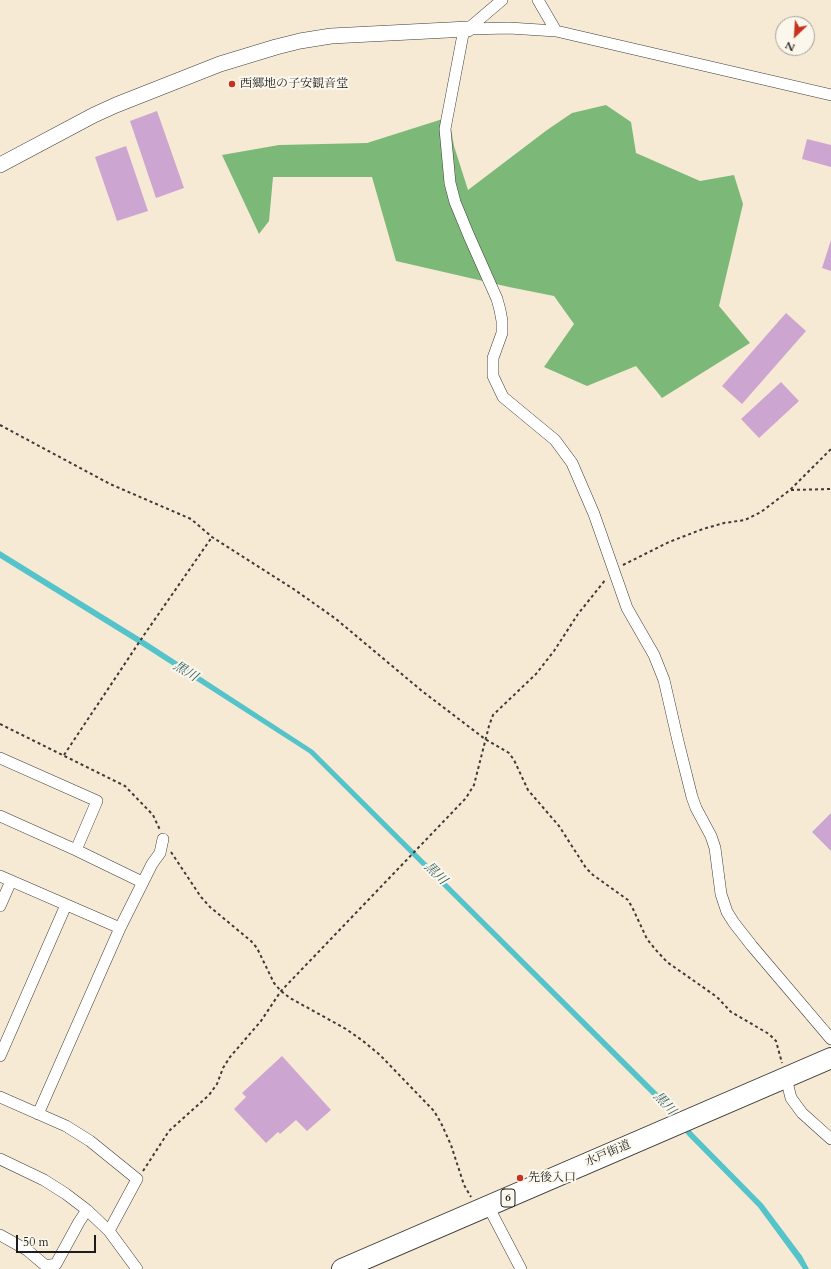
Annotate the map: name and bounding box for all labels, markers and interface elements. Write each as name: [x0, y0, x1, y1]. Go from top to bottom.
north arrow: [775, 16, 815, 56]
text: N: [783, 38, 798, 55]
place label: 西郷地の子安観音堂: [240, 77, 348, 91]
marker: 西郷地の子安観音堂: [227, 79, 237, 89]
water label: 黒川: [170, 658, 200, 686]
water label: 黒川: [420, 859, 450, 889]
water label: 黒川: [649, 1089, 679, 1119]
street label: 水戸街道: [583, 1138, 633, 1170]
place label: 先後入口: [528, 1171, 576, 1185]
marker: 先後入口: [515, 1173, 525, 1183]
road number: 6: [501, 1189, 515, 1207]
scale bar: [18, 1227, 98, 1253]
text: 50 m: [23, 1234, 49, 1250]

